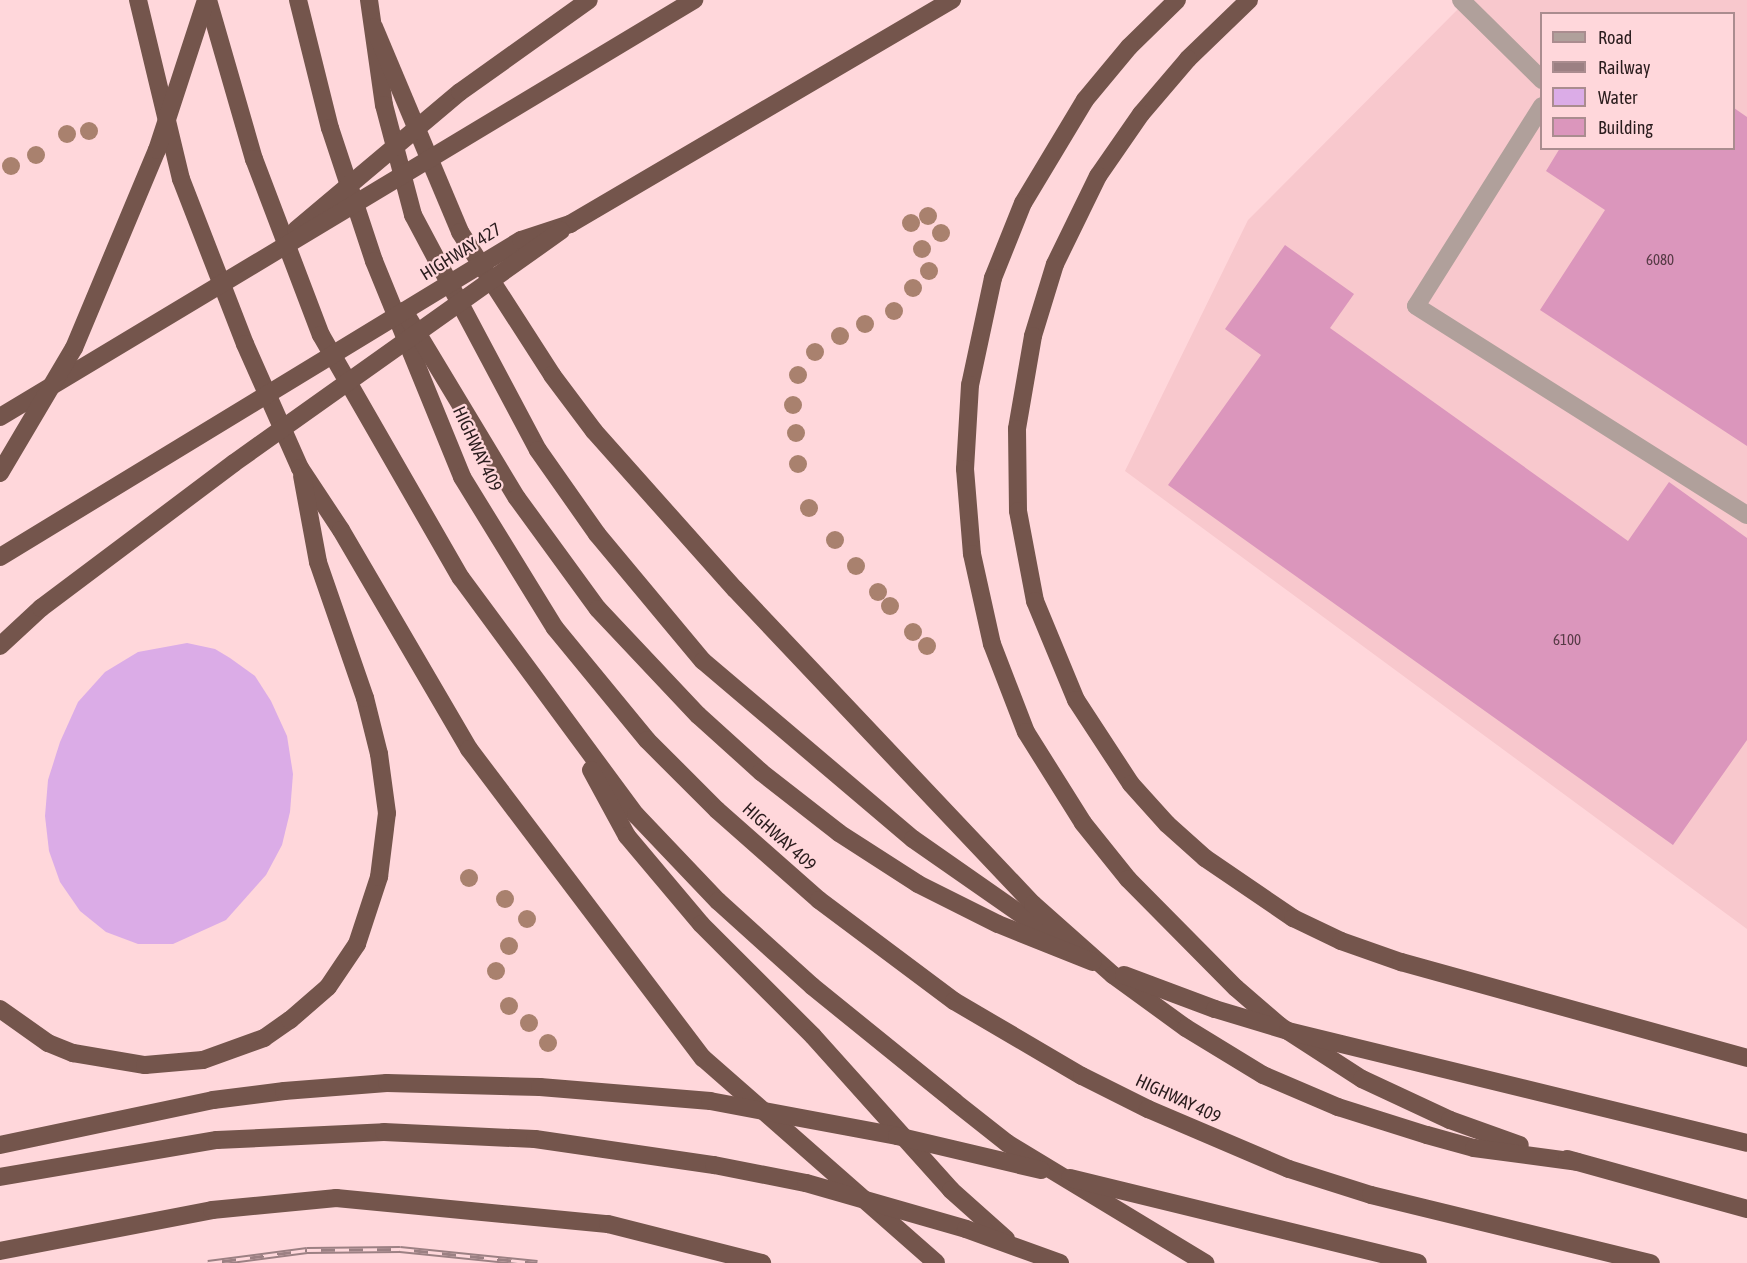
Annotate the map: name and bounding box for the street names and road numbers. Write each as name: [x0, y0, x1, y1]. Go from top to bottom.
street label: HIGHWAY 427: [416, 219, 506, 285]
street label: HIGHWAY 409: [448, 403, 506, 495]
street label: HIGHWAY 409: [738, 798, 820, 876]
street label: HIGHWAY 409: [1132, 1070, 1224, 1128]

